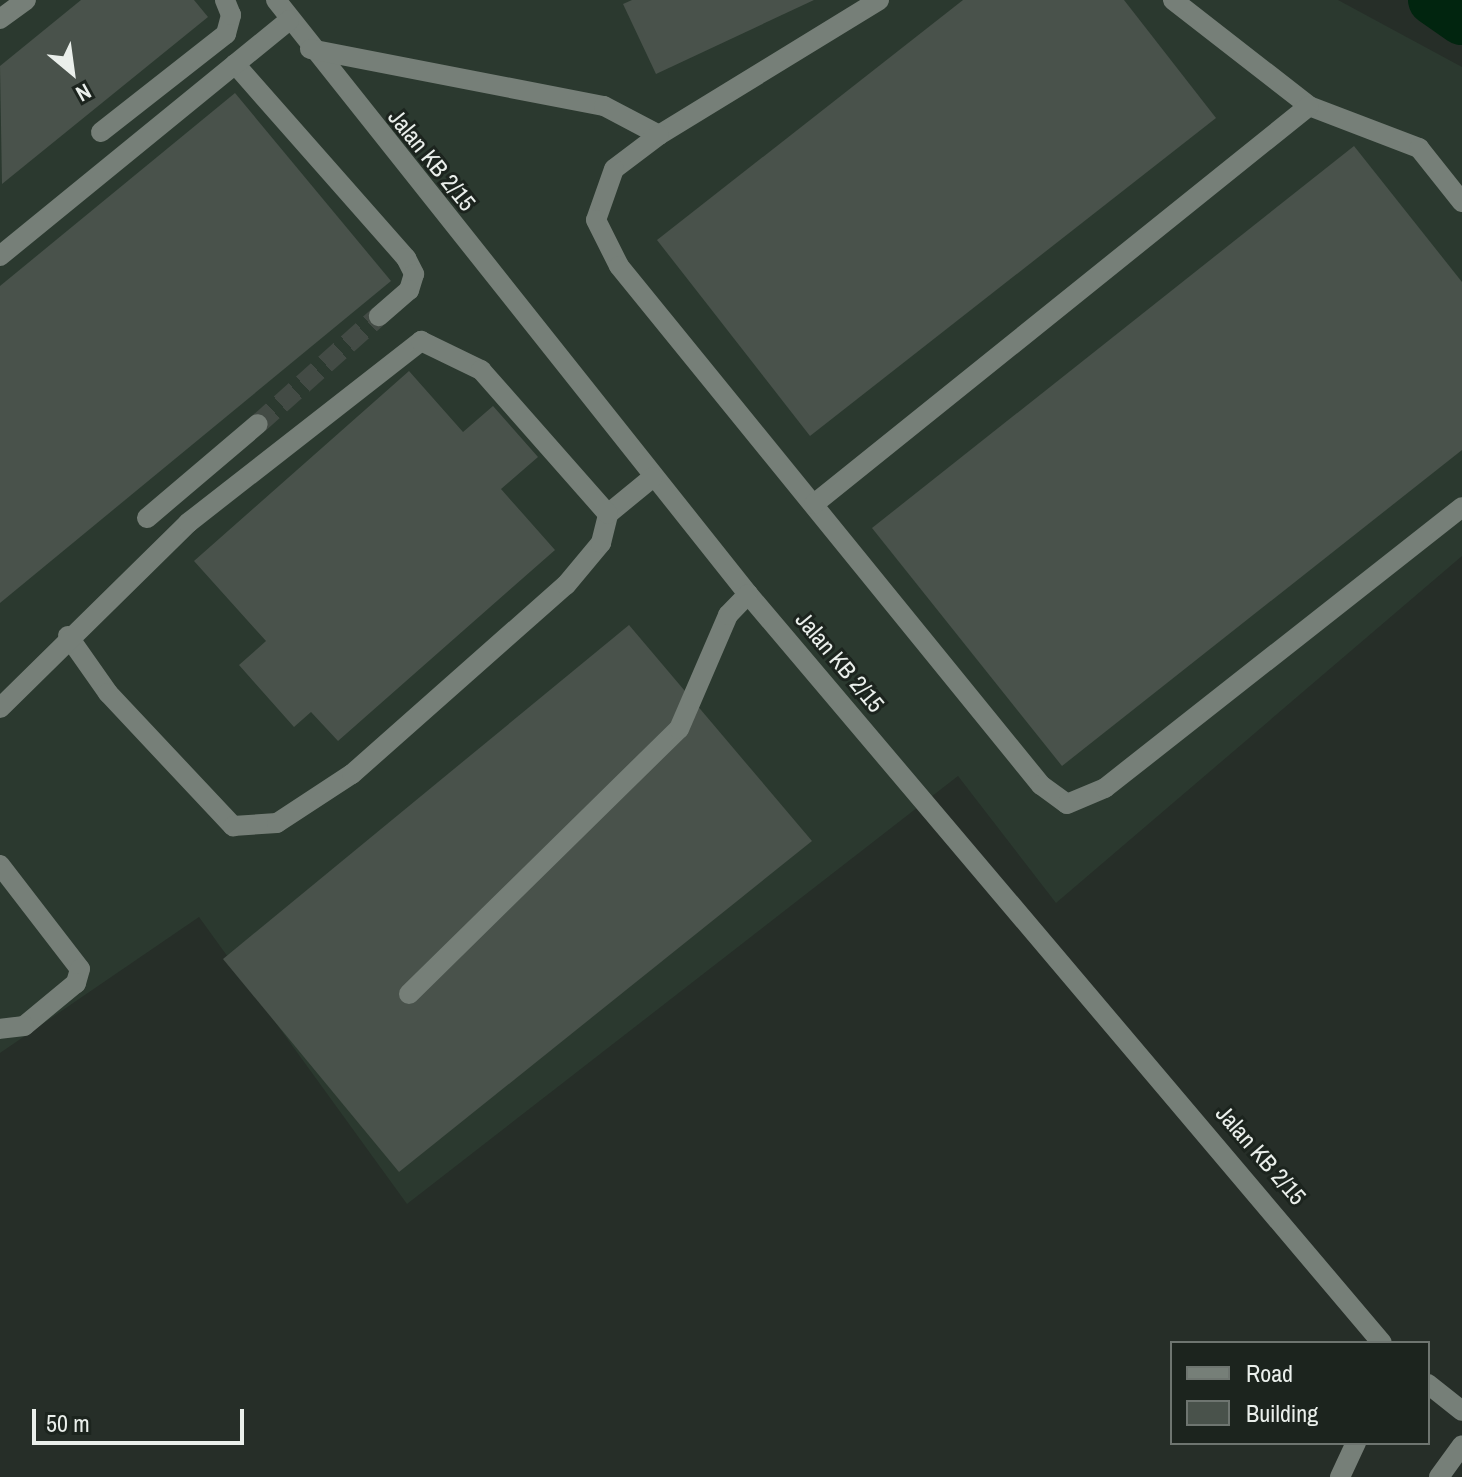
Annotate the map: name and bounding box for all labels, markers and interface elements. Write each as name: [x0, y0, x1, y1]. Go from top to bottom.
north arrow: [32, 32, 112, 112]
text: N: [71, 77, 97, 109]
street label: Jalan KB 2/15: [382, 103, 482, 217]
street label: Jalan KB 2/15: [790, 606, 890, 718]
street label: Jalan KB 2/15: [1210, 1099, 1312, 1211]
legend: [1170, 1341, 1430, 1445]
text: Road: [1246, 1357, 1293, 1389]
scale bar: [36, 1393, 248, 1443]
text: Building: [1246, 1397, 1318, 1429]
text: 50 m: [46, 1407, 90, 1439]

